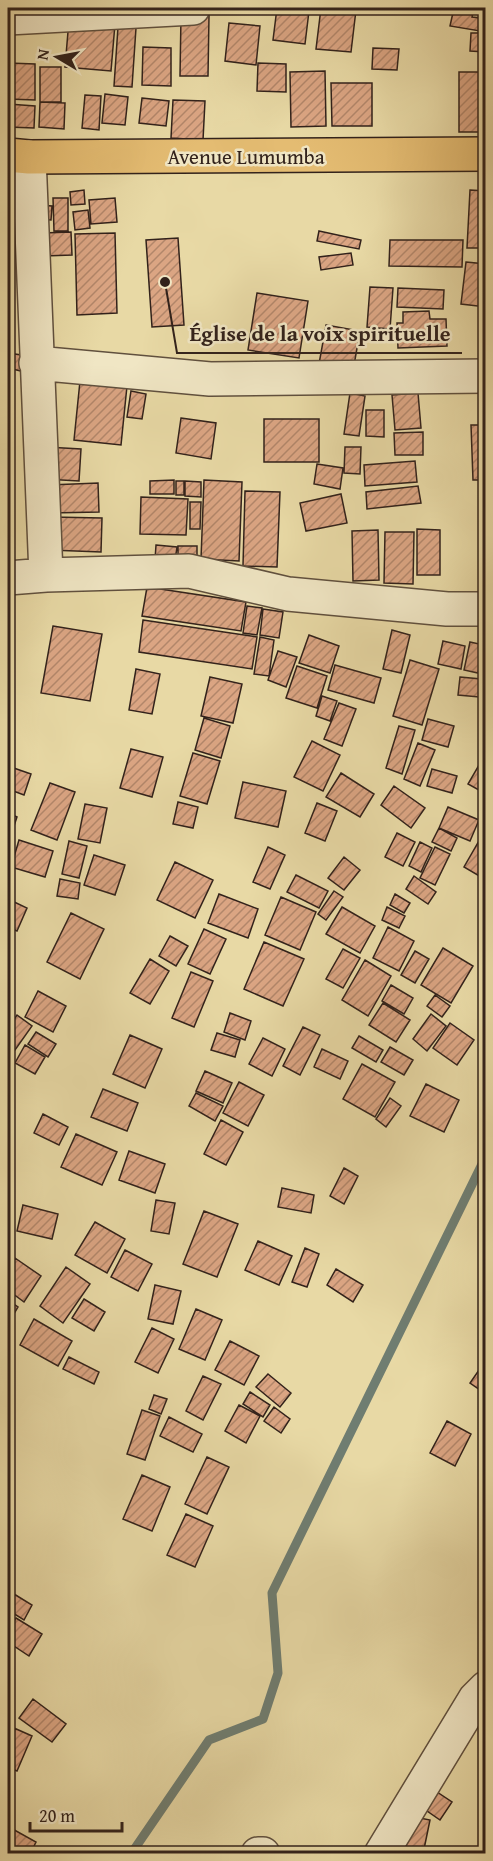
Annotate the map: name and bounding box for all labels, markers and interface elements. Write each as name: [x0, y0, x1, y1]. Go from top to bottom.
north arrow: [27, 27, 87, 87]
text: N: [29, 47, 55, 62]
street label: Avenue Lumumba: [167, 141, 325, 172]
callout: Église de la voix spirituelle: [177, 313, 462, 353]
text: Église de la voix spirituelle: [189, 317, 451, 349]
scale bar: [30, 1795, 122, 1833]
text: 20 m: [39, 1802, 75, 1829]

